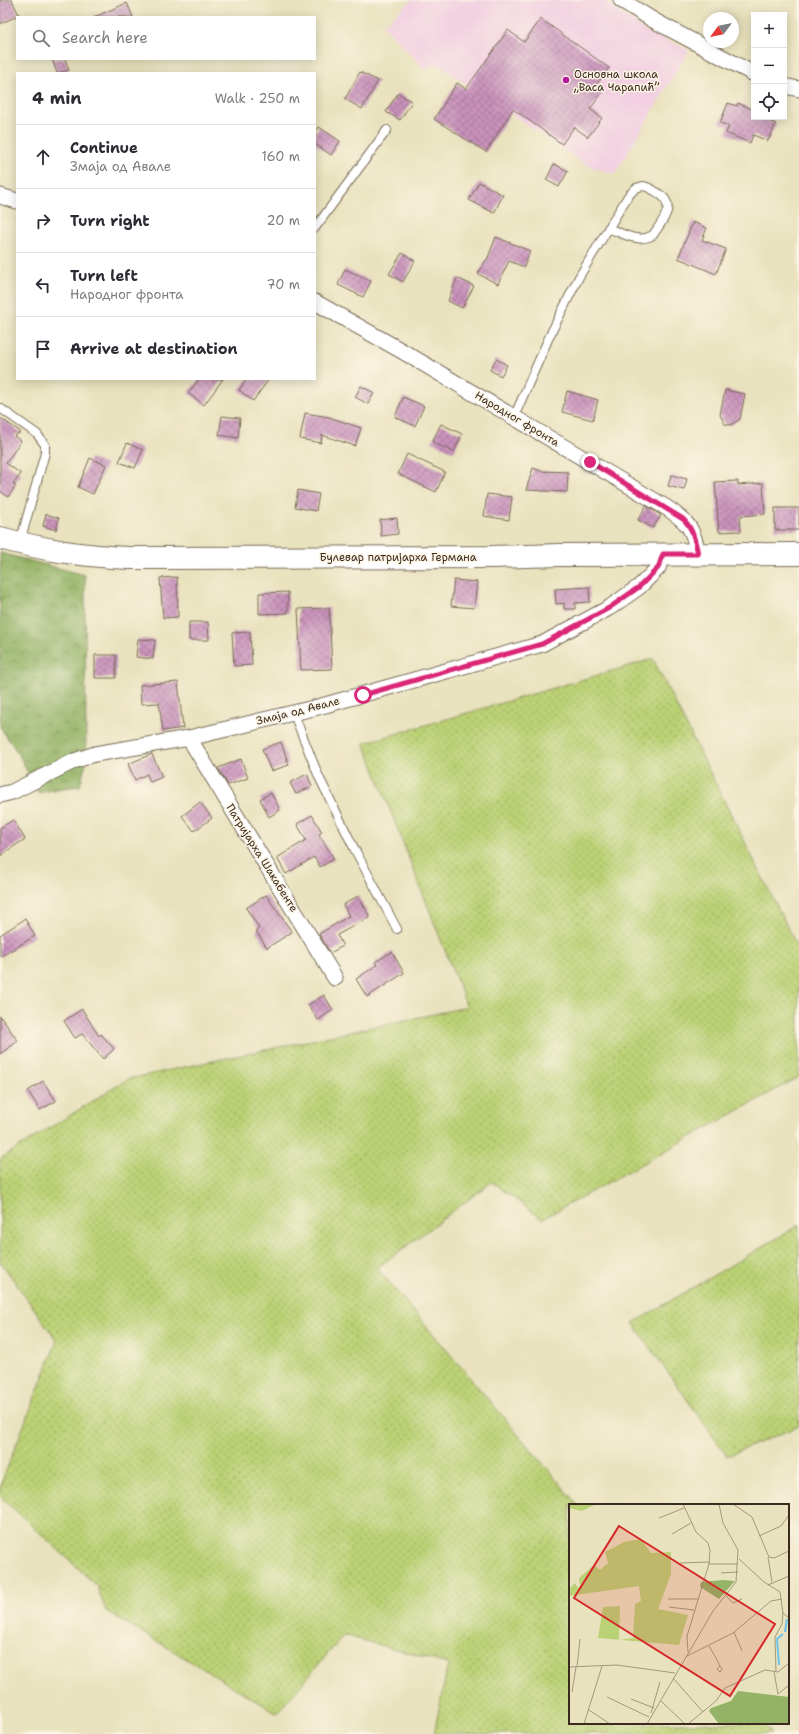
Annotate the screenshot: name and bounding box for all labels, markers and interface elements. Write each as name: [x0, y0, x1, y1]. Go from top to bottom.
north arrow: [703, 12, 739, 48]
map controls: [751, 12, 787, 120]
button: +: [751, 12, 787, 48]
search box: [16, 16, 316, 60]
icon: search: [30, 27, 52, 49]
text: Search here: [62, 28, 148, 48]
button: −: [751, 48, 787, 84]
place label: Основна школа „Васа Чарапић”: [573, 67, 660, 95]
marker: Основна школа „Васа Чарапић”: [561, 75, 571, 85]
button: locate: [751, 84, 787, 120]
text: 4 min: [32, 87, 82, 109]
text: Walk · 250 m: [215, 90, 300, 107]
text: Continue: [70, 138, 138, 158]
icon: ahead: [32, 146, 54, 168]
text: 160 m: [262, 148, 300, 165]
text: Змаја од Авале: [70, 158, 171, 175]
icon: right: [32, 210, 54, 232]
text: Turn right: [70, 211, 150, 231]
text: 20 m: [267, 212, 300, 229]
text: Turn left: [70, 266, 138, 286]
icon: left: [32, 274, 54, 296]
text: 70 m: [266, 276, 300, 293]
text: Народног фронта: [70, 286, 183, 303]
icon: arrive: [32, 338, 54, 360]
text: Arrive at destination: [70, 339, 238, 359]
street label: Народног фронта: [472, 388, 562, 450]
route end: [581, 453, 599, 471]
street label: Булевар патријарха Германа: [319, 550, 477, 565]
route start: [354, 686, 372, 704]
street label: Змаја од Авале: [255, 693, 341, 729]
street label: Патријарха Шакабенте: [223, 801, 301, 915]
inset map: [569, 1504, 789, 1724]

